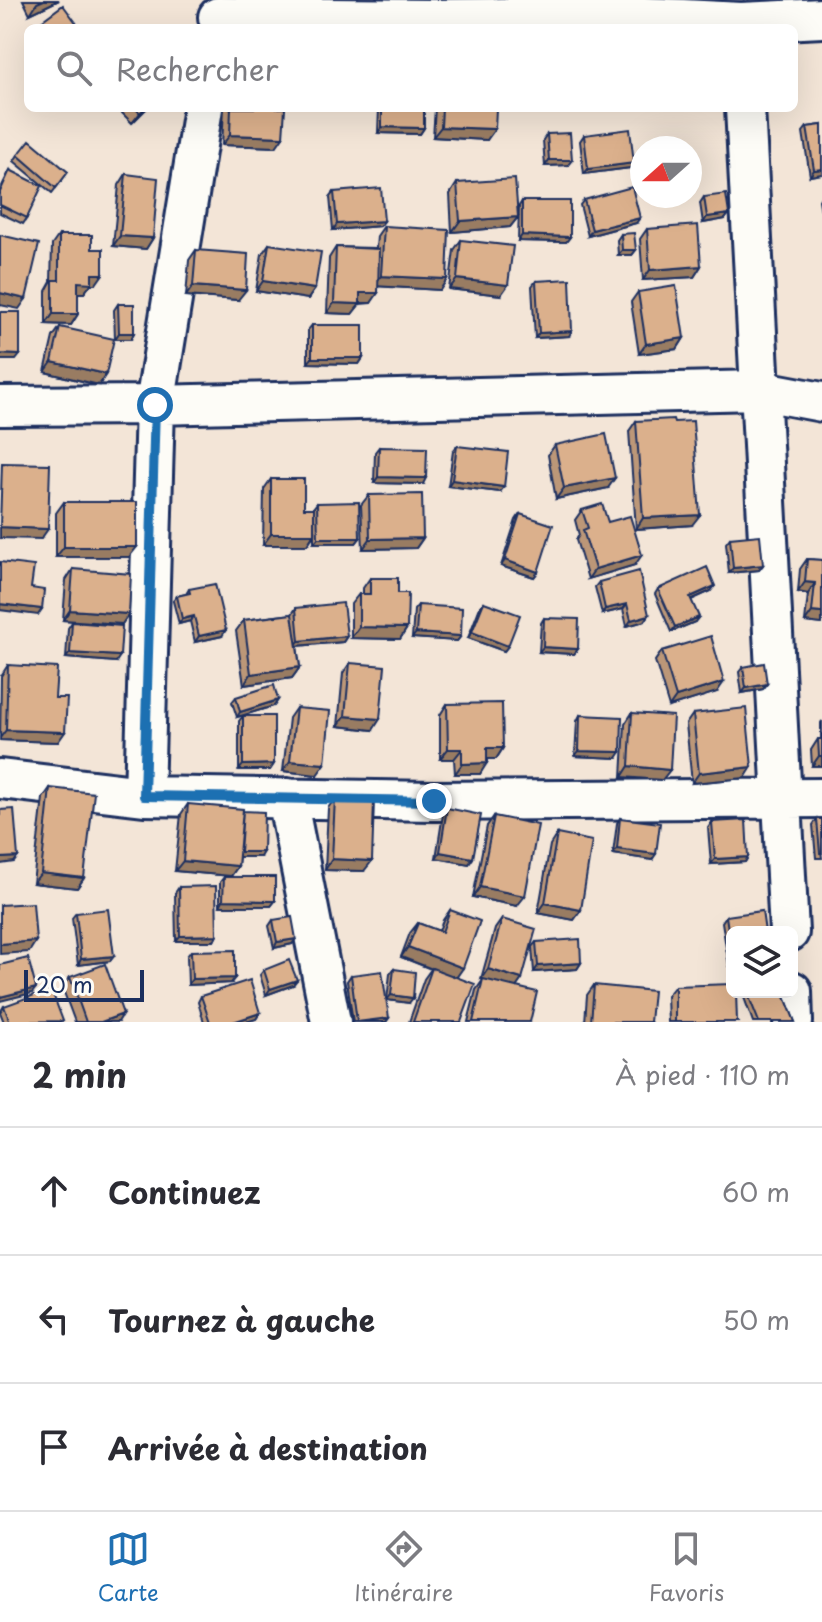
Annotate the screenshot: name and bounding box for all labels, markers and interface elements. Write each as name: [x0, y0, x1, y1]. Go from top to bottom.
search box: [24, 24, 798, 112]
icon: search: [52, 46, 96, 90]
text: Rechercher: [116, 46, 279, 91]
north arrow: [630, 136, 702, 208]
route start: [137, 387, 173, 423]
route end: [416, 783, 452, 819]
map controls: [726, 926, 798, 998]
button: layers: [726, 926, 798, 998]
scale bar: [24, 966, 144, 1002]
text: 20 m: [36, 967, 93, 1000]
text: 2 min: [32, 1048, 127, 1100]
text: À pied · 110 m: [615, 1055, 790, 1094]
icon: ahead: [32, 1169, 76, 1213]
text: Continuez: [108, 1169, 261, 1214]
text: 60 m: [722, 1172, 790, 1211]
icon: left: [32, 1297, 76, 1341]
text: Tournez à gauche: [108, 1297, 375, 1342]
text: 50 m: [723, 1300, 790, 1339]
icon: arrive: [32, 1425, 76, 1469]
text: Arrivée à destination: [108, 1425, 428, 1470]
tab: Carte: [98, 1527, 159, 1608]
tab: Itinéraire: [354, 1527, 453, 1608]
tab: Favoris: [649, 1527, 724, 1608]

